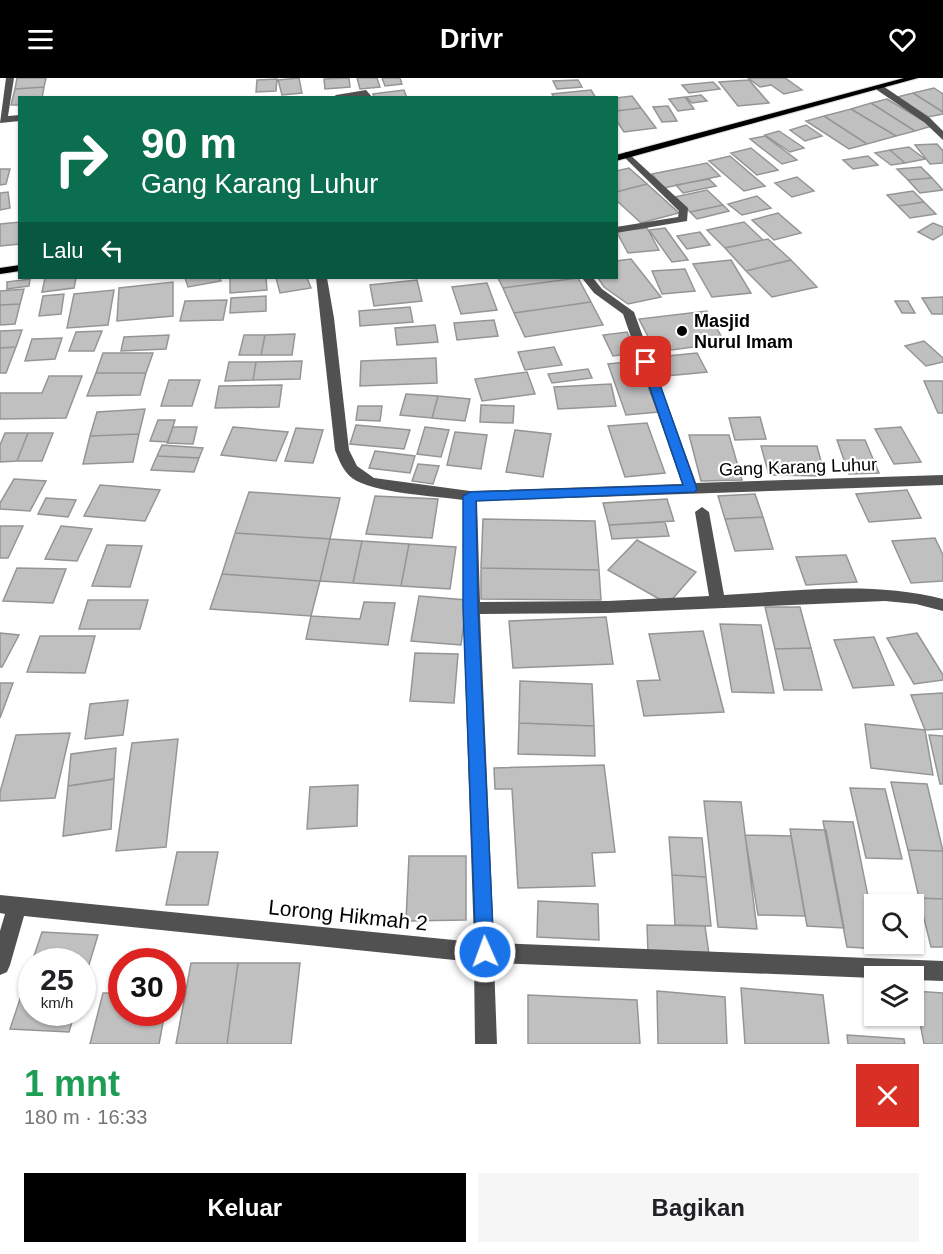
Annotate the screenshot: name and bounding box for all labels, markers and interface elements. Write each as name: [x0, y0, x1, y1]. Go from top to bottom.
icon: menu: [24, 23, 57, 56]
icon: heart: [886, 23, 919, 56]
text: Drivr: [440, 24, 503, 54]
icon: right: [42, 120, 120, 198]
text: 90 m: [141, 120, 237, 167]
text: Gang Karang Luhur: [141, 169, 378, 199]
icon: left: [96, 234, 129, 267]
text: Lalu: [42, 238, 84, 263]
place label: Masjid Nurul Imam: [694, 311, 793, 352]
marker: Masjid Nurul Imam: [675, 324, 689, 338]
pin: [620, 336, 671, 387]
icon: arrive: [629, 345, 662, 378]
street label: Gang Karang Luhur: [719, 454, 877, 480]
map controls: [864, 894, 924, 1026]
button: search: [864, 894, 924, 954]
street label: Lorong Hikmah 2: [267, 895, 429, 935]
position arrow: [453, 920, 517, 984]
speed limit sign: 30: [108, 948, 186, 1026]
text: 25: [40, 963, 74, 996]
button: layers: [864, 966, 924, 1026]
text: km/h: [41, 994, 73, 1011]
text: 1 mnt: [24, 1063, 120, 1104]
button: close: [856, 1064, 919, 1127]
text: 180 m · 16:33: [24, 1106, 147, 1128]
button: Keluar: [24, 1173, 466, 1242]
button: Bagikan: [478, 1173, 919, 1242]

